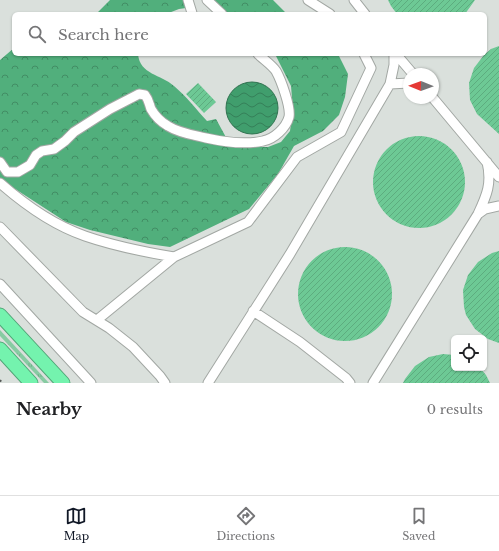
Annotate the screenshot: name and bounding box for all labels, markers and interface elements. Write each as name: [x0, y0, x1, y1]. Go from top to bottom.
search box: [12, 12, 487, 56]
icon: search: [26, 23, 48, 45]
text: Search here: [58, 25, 149, 44]
north arrow: [403, 68, 439, 104]
map controls: [451, 335, 487, 371]
button: locate: [451, 335, 487, 371]
text: Nearby: [16, 399, 82, 420]
text: 0 results: [427, 401, 483, 418]
tab: Map: [64, 505, 89, 543]
tab: Directions: [216, 505, 275, 543]
tab: Saved: [402, 505, 435, 543]

